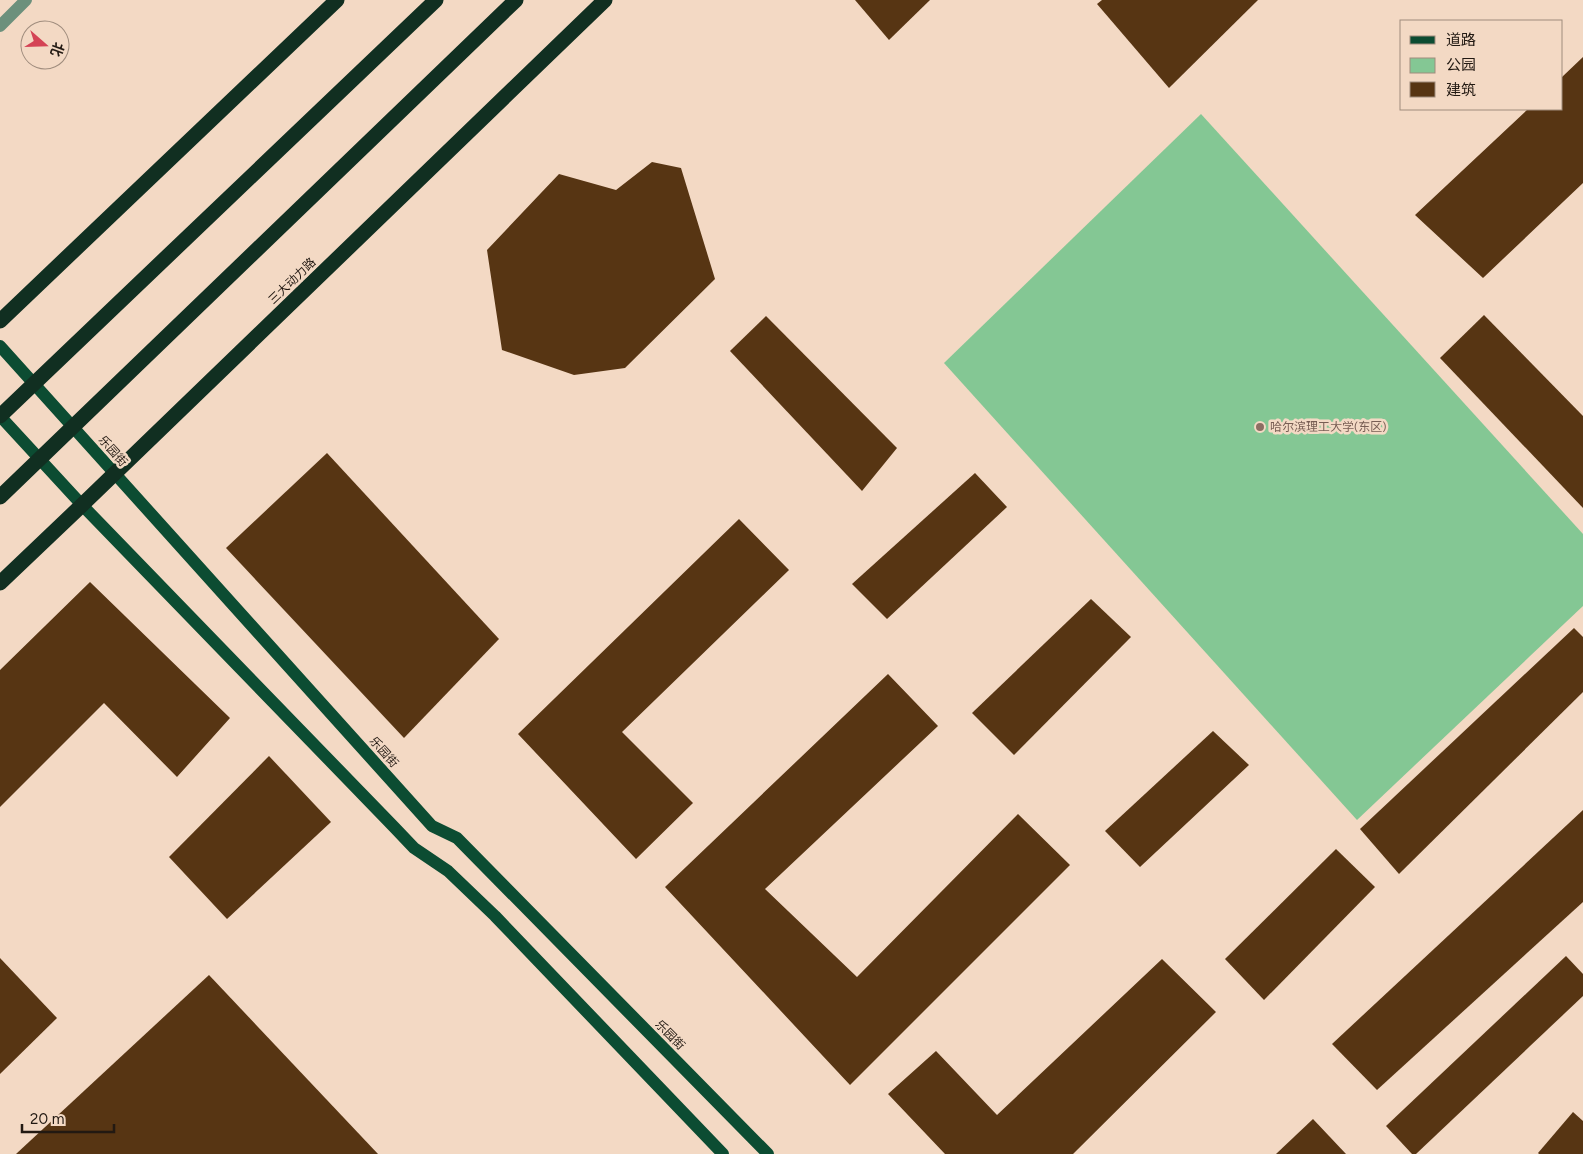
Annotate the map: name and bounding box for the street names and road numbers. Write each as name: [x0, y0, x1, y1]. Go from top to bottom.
street label: 三大动力路: [266, 255, 318, 307]
street label: 乐园街: [96, 433, 130, 469]
street label: 乐园街: [367, 734, 401, 770]
street label: 乐园街: [652, 1017, 688, 1053]

